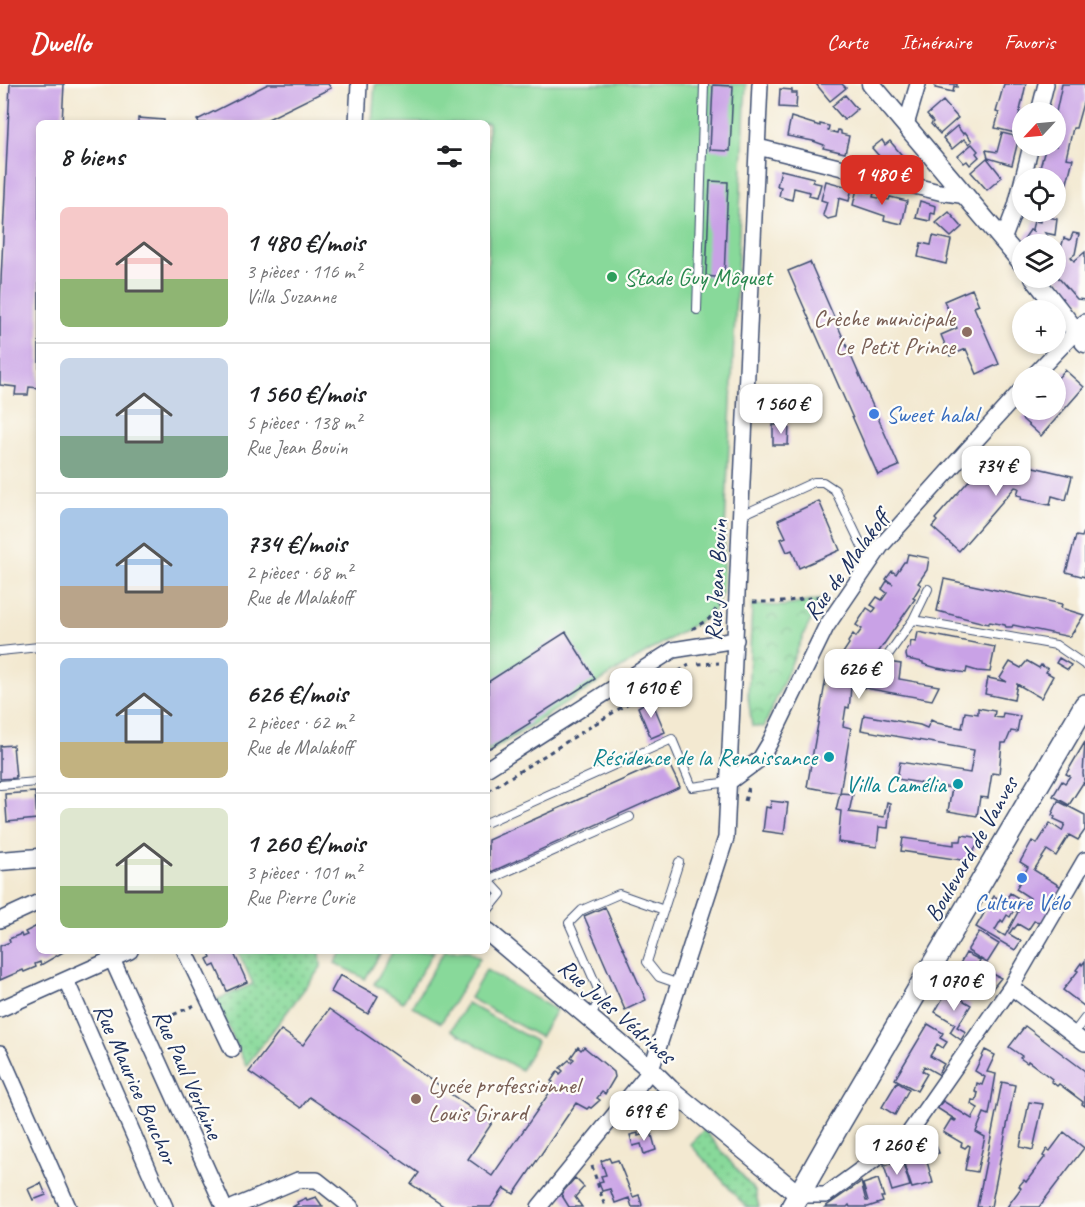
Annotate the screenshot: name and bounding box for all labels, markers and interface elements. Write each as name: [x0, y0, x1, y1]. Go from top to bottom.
text: Dwello: [30, 25, 91, 60]
text: Carte: [827, 29, 868, 55]
text: Itinéraire: [901, 29, 971, 55]
text: Favoris: [1004, 29, 1055, 55]
north arrow: [1012, 102, 1066, 156]
map controls: [1012, 102, 1066, 420]
text: 8 biens: [60, 140, 124, 173]
icon: filters: [433, 140, 466, 173]
pin: 1 480 €: [827, 155, 937, 206]
text: 1 480 €: [855, 162, 909, 187]
button: locate: [1012, 168, 1066, 222]
text: 1 480 €/mois: [246, 226, 365, 259]
icon: home: [108, 231, 180, 303]
button: layers: [1012, 234, 1066, 288]
text: 3 pièces · 116 m²: [246, 259, 361, 284]
place label: Stade Guy Môquet: [624, 262, 774, 292]
marker: Stade Guy Môquet: [605, 270, 619, 284]
text: Villa Suzanne: [246, 284, 336, 309]
button: +: [1012, 300, 1066, 354]
place label: Crèche municipale Le Petit Prince: [813, 303, 957, 361]
marker: Crèche municipale Le Petit Prince: [960, 325, 974, 339]
button: −: [1012, 366, 1066, 420]
text: 1 560 €/mois: [246, 377, 365, 410]
icon: home: [108, 382, 180, 454]
pin: 1 560 €: [726, 384, 836, 435]
text: 1 560 €: [754, 391, 808, 416]
place label: Sweet halal: [886, 399, 982, 429]
marker: Sweet halal: [867, 407, 881, 421]
text: 5 pièces · 138 m²: [246, 410, 361, 435]
text: Rue Jean Bouin: [246, 435, 348, 460]
pin: 734 €: [954, 446, 1038, 497]
text: 734 €: [976, 453, 1016, 478]
street label: Rue de Malakoff: [796, 500, 899, 626]
street label: Rue Jean Bouin: [698, 518, 734, 642]
text: 734 €/mois: [246, 527, 347, 560]
icon: home: [108, 532, 180, 604]
text: 2 pièces · 68 m²: [246, 560, 352, 585]
text: Rue de Malakoff: [246, 585, 353, 610]
pin: 626 €: [817, 649, 901, 700]
text: 626 €: [838, 656, 880, 681]
pin: 1 610 €: [596, 668, 706, 719]
text: 1 610 €: [623, 675, 679, 700]
text: 626 €/mois: [246, 677, 348, 710]
icon: home: [108, 682, 180, 754]
text: 2 pièces · 62 m²: [246, 710, 352, 735]
text: Rue de Malakoff: [246, 735, 353, 760]
place label: Résidence de la Renaissance: [591, 742, 819, 772]
marker: Résidence de la Renaissance: [822, 750, 836, 764]
place label: Villa Camélia: [845, 769, 947, 799]
street label: Boulevard de Vanves: [917, 770, 1026, 927]
marker: Villa Camélia: [951, 777, 965, 791]
text: 1 260 €/mois: [246, 827, 365, 860]
icon: home: [108, 832, 180, 904]
text: 3 pièces · 101 m²: [246, 860, 361, 885]
marker: Culture Vélo: [1015, 871, 1029, 885]
text: Rue Pierre Curie: [246, 885, 355, 910]
place label: Culture Vélo: [974, 887, 1071, 917]
street label: Rue Jules Védrines: [552, 952, 684, 1072]
pin: 1 070 €: [899, 961, 1009, 1012]
text: 1 070 €: [927, 968, 981, 993]
street label: Rue Maurice Bouchor: [87, 999, 186, 1171]
street label: Rue Paul Verlaine: [146, 1005, 231, 1145]
place label: Lycée professionnel Louis Girard: [428, 1070, 583, 1128]
pin: 699 €: [602, 1091, 686, 1142]
marker: Lycée professionnel Louis Girard: [409, 1092, 423, 1106]
text: 699 €: [624, 1098, 664, 1123]
pin: 1 260 €: [842, 1125, 952, 1176]
text: 1 260 €: [869, 1132, 925, 1157]

